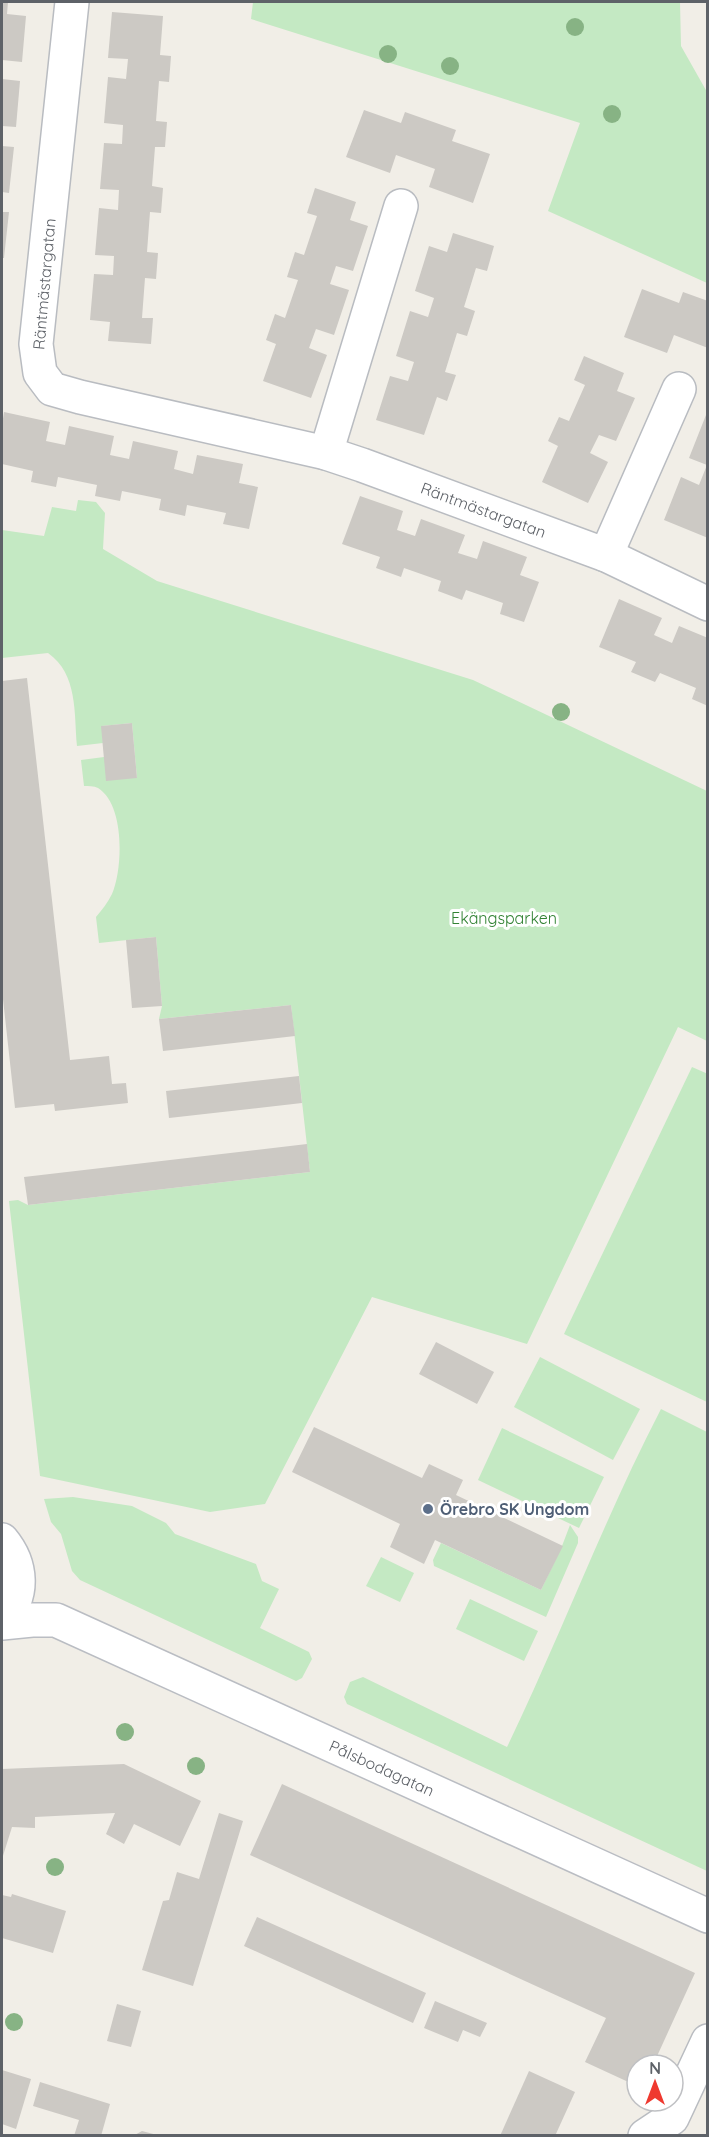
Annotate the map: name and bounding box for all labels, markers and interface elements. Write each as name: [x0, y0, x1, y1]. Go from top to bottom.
street label: Räntmästargatan: [28, 217, 60, 351]
street label: Räntmästargatan: [418, 478, 549, 542]
park label: Ekängsparken: [451, 908, 557, 928]
place label: Örebro SK Ungdom: [440, 1499, 589, 1519]
marker: Örebro SK Ungdom: [421, 1502, 435, 1516]
street label: Pålsbodagatan: [326, 1735, 437, 1800]
north arrow: [625, 2053, 685, 2113]
text: N: [649, 2058, 661, 2078]

